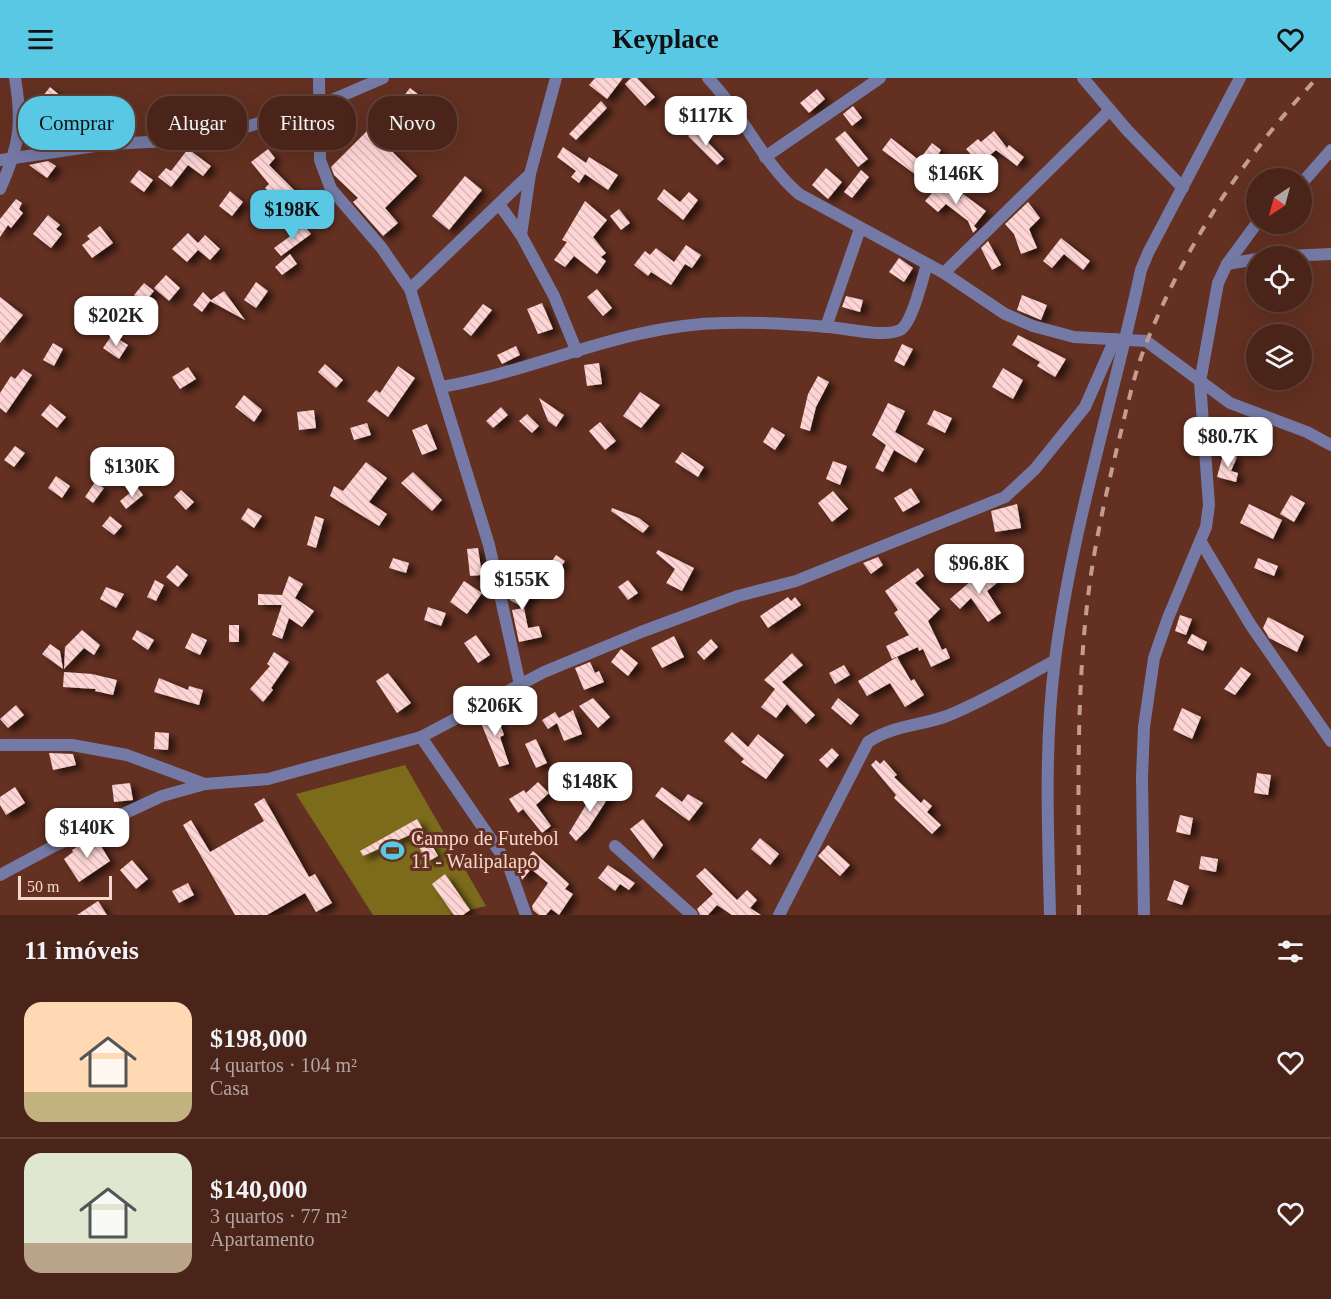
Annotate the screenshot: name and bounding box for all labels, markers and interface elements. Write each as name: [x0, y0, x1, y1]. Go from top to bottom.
icon: menu: [24, 23, 57, 56]
icon: heart: [1274, 23, 1307, 56]
text: Keyplace: [612, 24, 719, 54]
chip: Comprar: [18, 96, 135, 150]
chip: Alugar: [147, 96, 247, 150]
chip: Filtros: [259, 96, 356, 150]
chip: Novo: [368, 96, 457, 150]
pin: $117K: [664, 96, 748, 147]
text: $117K: [679, 104, 733, 126]
pin: $146K: [914, 154, 998, 205]
text: $146K: [928, 162, 984, 184]
north arrow: [1246, 168, 1312, 234]
map controls: [1246, 168, 1312, 390]
pin: $198K: [250, 190, 334, 241]
text: $198K: [264, 198, 320, 220]
button: locate: [1246, 246, 1312, 312]
pin: $202K: [74, 296, 158, 347]
text: $202K: [88, 304, 144, 326]
button: layers: [1246, 324, 1312, 390]
pin: $80.7K: [1179, 417, 1277, 468]
text: $80.7K: [1198, 425, 1258, 447]
pin: $130K: [90, 447, 174, 498]
text: $130K: [104, 455, 160, 477]
pin: $96.8K: [930, 544, 1028, 595]
text: $96.8K: [949, 552, 1009, 574]
pin: $155K: [480, 560, 564, 611]
text: $155K: [494, 568, 550, 590]
pin: $206K: [453, 686, 537, 737]
text: $206K: [467, 694, 523, 716]
pin: $148K: [548, 762, 632, 813]
text: $148K: [562, 770, 618, 792]
pin: $140K: [45, 808, 129, 859]
text: $140K: [59, 816, 115, 838]
place label: Campo de Futebol 11 - Walipalapo: [411, 827, 559, 873]
sports icon: Campo de Futebol 11 - Walipalapo: [380, 837, 406, 863]
scale bar: [18, 873, 112, 900]
text: 50 m: [27, 878, 59, 895]
icon: filters: [1274, 935, 1307, 968]
text: 11 imóveis: [24, 936, 139, 965]
text: $198,000: [210, 1024, 308, 1053]
icon: home: [72, 1026, 144, 1098]
icon: heart: [1274, 1046, 1307, 1079]
text: 4 quartos · 104 m²: [210, 1054, 357, 1076]
text: Casa: [210, 1077, 249, 1099]
text: $140,000: [210, 1175, 308, 1204]
icon: home: [72, 1177, 144, 1249]
icon: heart: [1274, 1197, 1307, 1230]
text: 3 quartos · 77 m²: [210, 1205, 347, 1227]
text: Apartamento: [210, 1228, 314, 1250]

